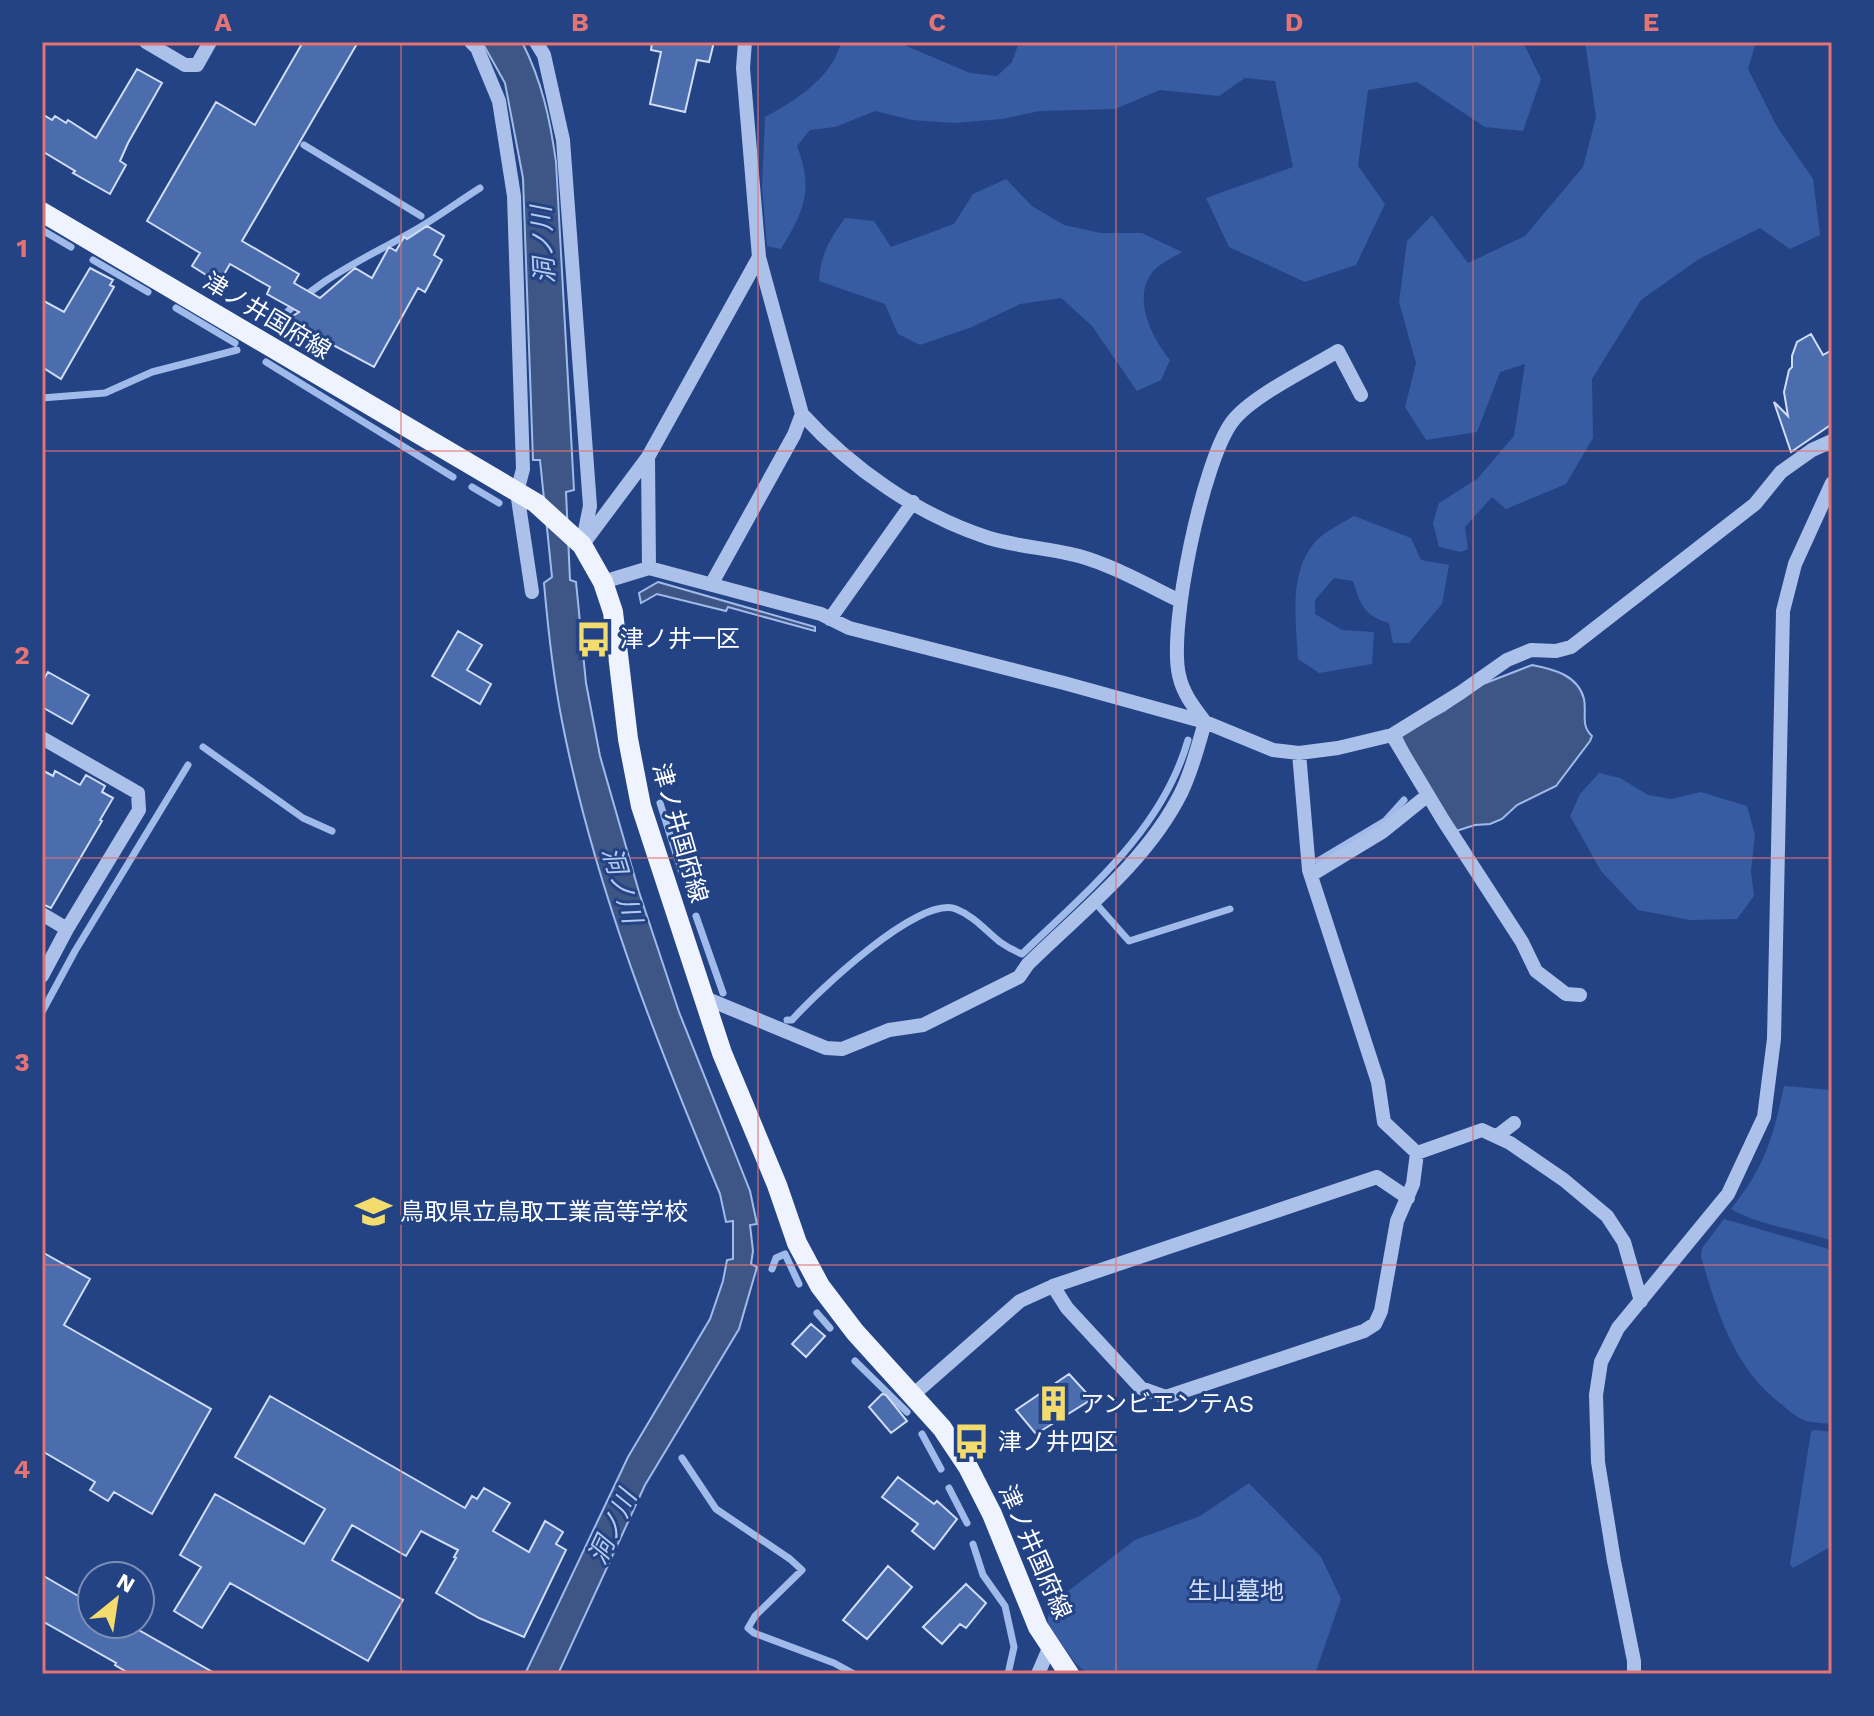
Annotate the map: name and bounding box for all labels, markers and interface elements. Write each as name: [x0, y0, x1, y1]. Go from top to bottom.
text: A: [214, 7, 232, 37]
text: B: [571, 7, 589, 37]
text: C: [928, 7, 946, 37]
text: D: [1285, 7, 1303, 37]
text: E: [1643, 7, 1659, 37]
water label: 洞ノ川: [526, 202, 560, 285]
text: 1: [16, 233, 28, 263]
street label: 津ノ井国府線: [198, 267, 336, 365]
bus stop icon: 津ノ井一区: [575, 620, 613, 658]
place label: 津ノ井一区: [620, 625, 740, 653]
text: 2: [14, 640, 30, 670]
street label: 津ノ井国府線: [647, 760, 713, 906]
water label: 洞ノ川: [596, 843, 649, 930]
text: 3: [14, 1047, 30, 1077]
school or university icon: 鳥取県立鳥取工業高等学校: [355, 1193, 393, 1231]
place label: 鳥取県立鳥取工業高等学校: [400, 1198, 688, 1226]
building icon: アンビエンテAS: [1035, 1385, 1073, 1423]
place label: アンビエンテAS: [1080, 1390, 1254, 1418]
bus stop icon: 津ノ井四区: [953, 1423, 991, 1461]
place label: 津ノ井四区: [998, 1428, 1118, 1456]
text: 4: [14, 1454, 31, 1484]
street label: 津ノ井国府線: [993, 1481, 1077, 1623]
water label: 洞ノ川: [582, 1483, 643, 1569]
north arrow: [76, 1560, 156, 1640]
text: N: [112, 1568, 139, 1598]
park label: 生山墓地: [1188, 1577, 1284, 1605]

